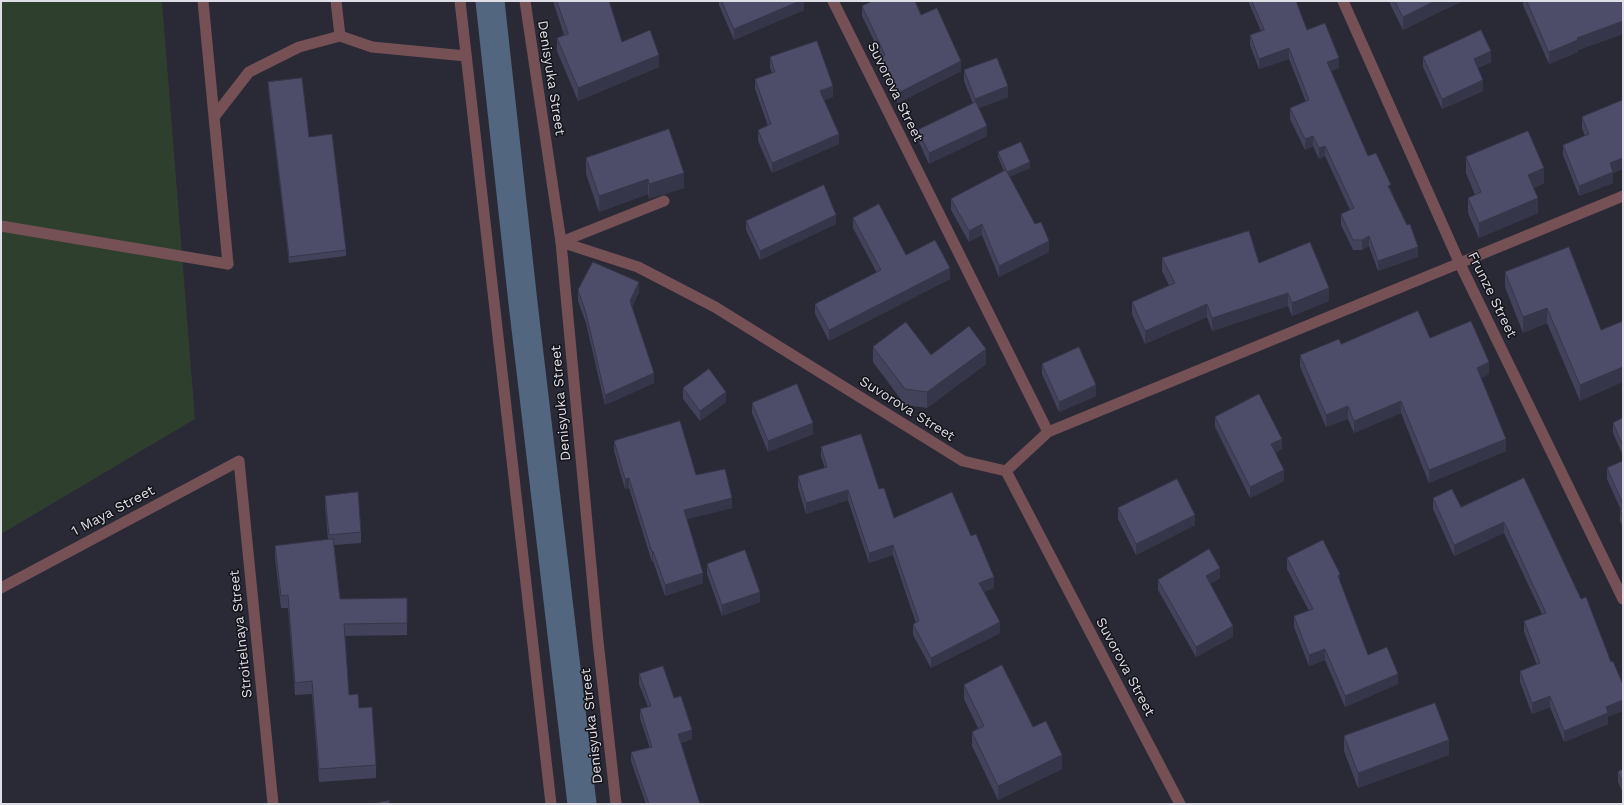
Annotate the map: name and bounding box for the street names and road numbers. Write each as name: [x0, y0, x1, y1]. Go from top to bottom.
street label: Denisyuka Street: [534, 19, 568, 137]
street label: Suvorova Street: [864, 39, 926, 145]
street label: Frunze Street: [1464, 249, 1520, 341]
street label: Denisyuka Street: [548, 344, 574, 462]
street label: Suvorova Street: [856, 373, 958, 445]
street label: 1 Maya Street: [69, 482, 157, 540]
street label: Stroitelnaya Street: [226, 569, 256, 699]
street label: Suvorova Street: [1092, 615, 1158, 719]
street label: Denisyuka Street: [578, 667, 606, 785]

